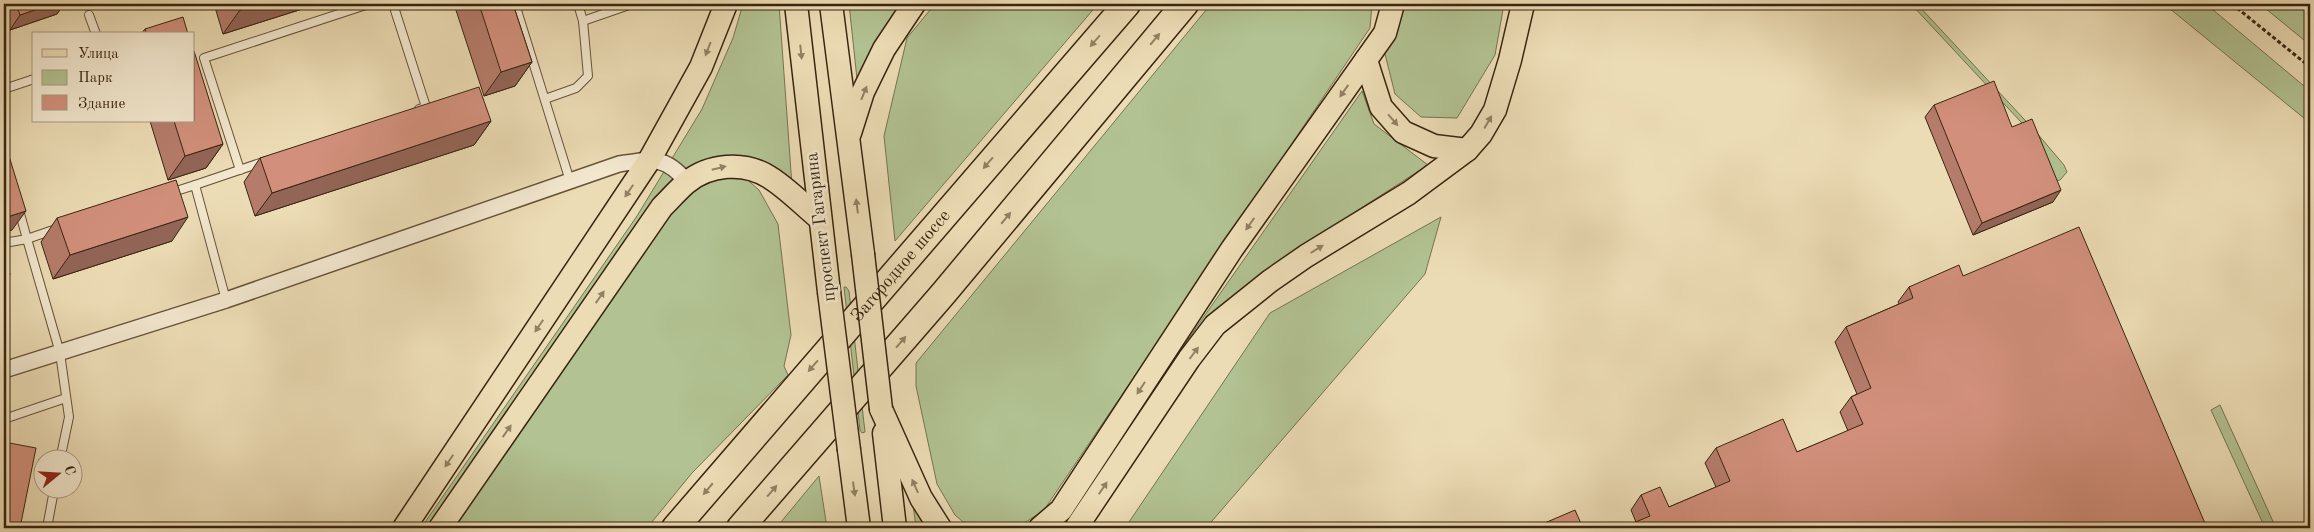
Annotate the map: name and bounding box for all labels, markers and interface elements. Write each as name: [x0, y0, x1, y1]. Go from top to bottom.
legend: [32, 32, 195, 122]
one-way arrow: [1150, 33, 1161, 46]
one-way arrow: [1089, 34, 1101, 46]
one-way arrow: [704, 42, 712, 57]
one-way arrow: [797, 45, 805, 61]
text: Улица: [78, 47, 119, 62]
text: Парк: [78, 71, 113, 86]
one-way arrow: [1339, 84, 1349, 98]
one-way arrow: [860, 85, 868, 100]
text: Здание: [78, 97, 125, 112]
one-way arrow: [1387, 113, 1398, 126]
one-way arrow: [1484, 114, 1492, 129]
street label: проспект Гагарина: [803, 151, 839, 303]
one-way arrow: [983, 157, 994, 170]
one-way arrow: [711, 164, 727, 172]
one-way arrow: [624, 184, 634, 198]
one-way arrow: [853, 197, 861, 213]
street label: Загородное шоссе: [848, 207, 954, 325]
one-way arrow: [1000, 212, 1012, 224]
one-way arrow: [1245, 217, 1255, 230]
one-way arrow: [1311, 245, 1324, 254]
one-way arrow: [595, 290, 605, 304]
one-way arrow: [534, 320, 544, 333]
one-way arrow: [895, 336, 907, 348]
one-way arrow: [1189, 346, 1199, 360]
one-way arrow: [808, 359, 819, 372]
one-way arrow: [1136, 381, 1146, 395]
one-way arrow: [502, 424, 512, 437]
north arrow: [32, 450, 82, 500]
one-way arrow: [444, 455, 454, 468]
text: С: [61, 464, 77, 477]
one-way arrow: [911, 479, 919, 493]
one-way arrow: [1099, 481, 1108, 494]
one-way arrow: [702, 482, 713, 495]
one-way arrow: [850, 482, 858, 498]
one-way arrow: [766, 486, 778, 498]

